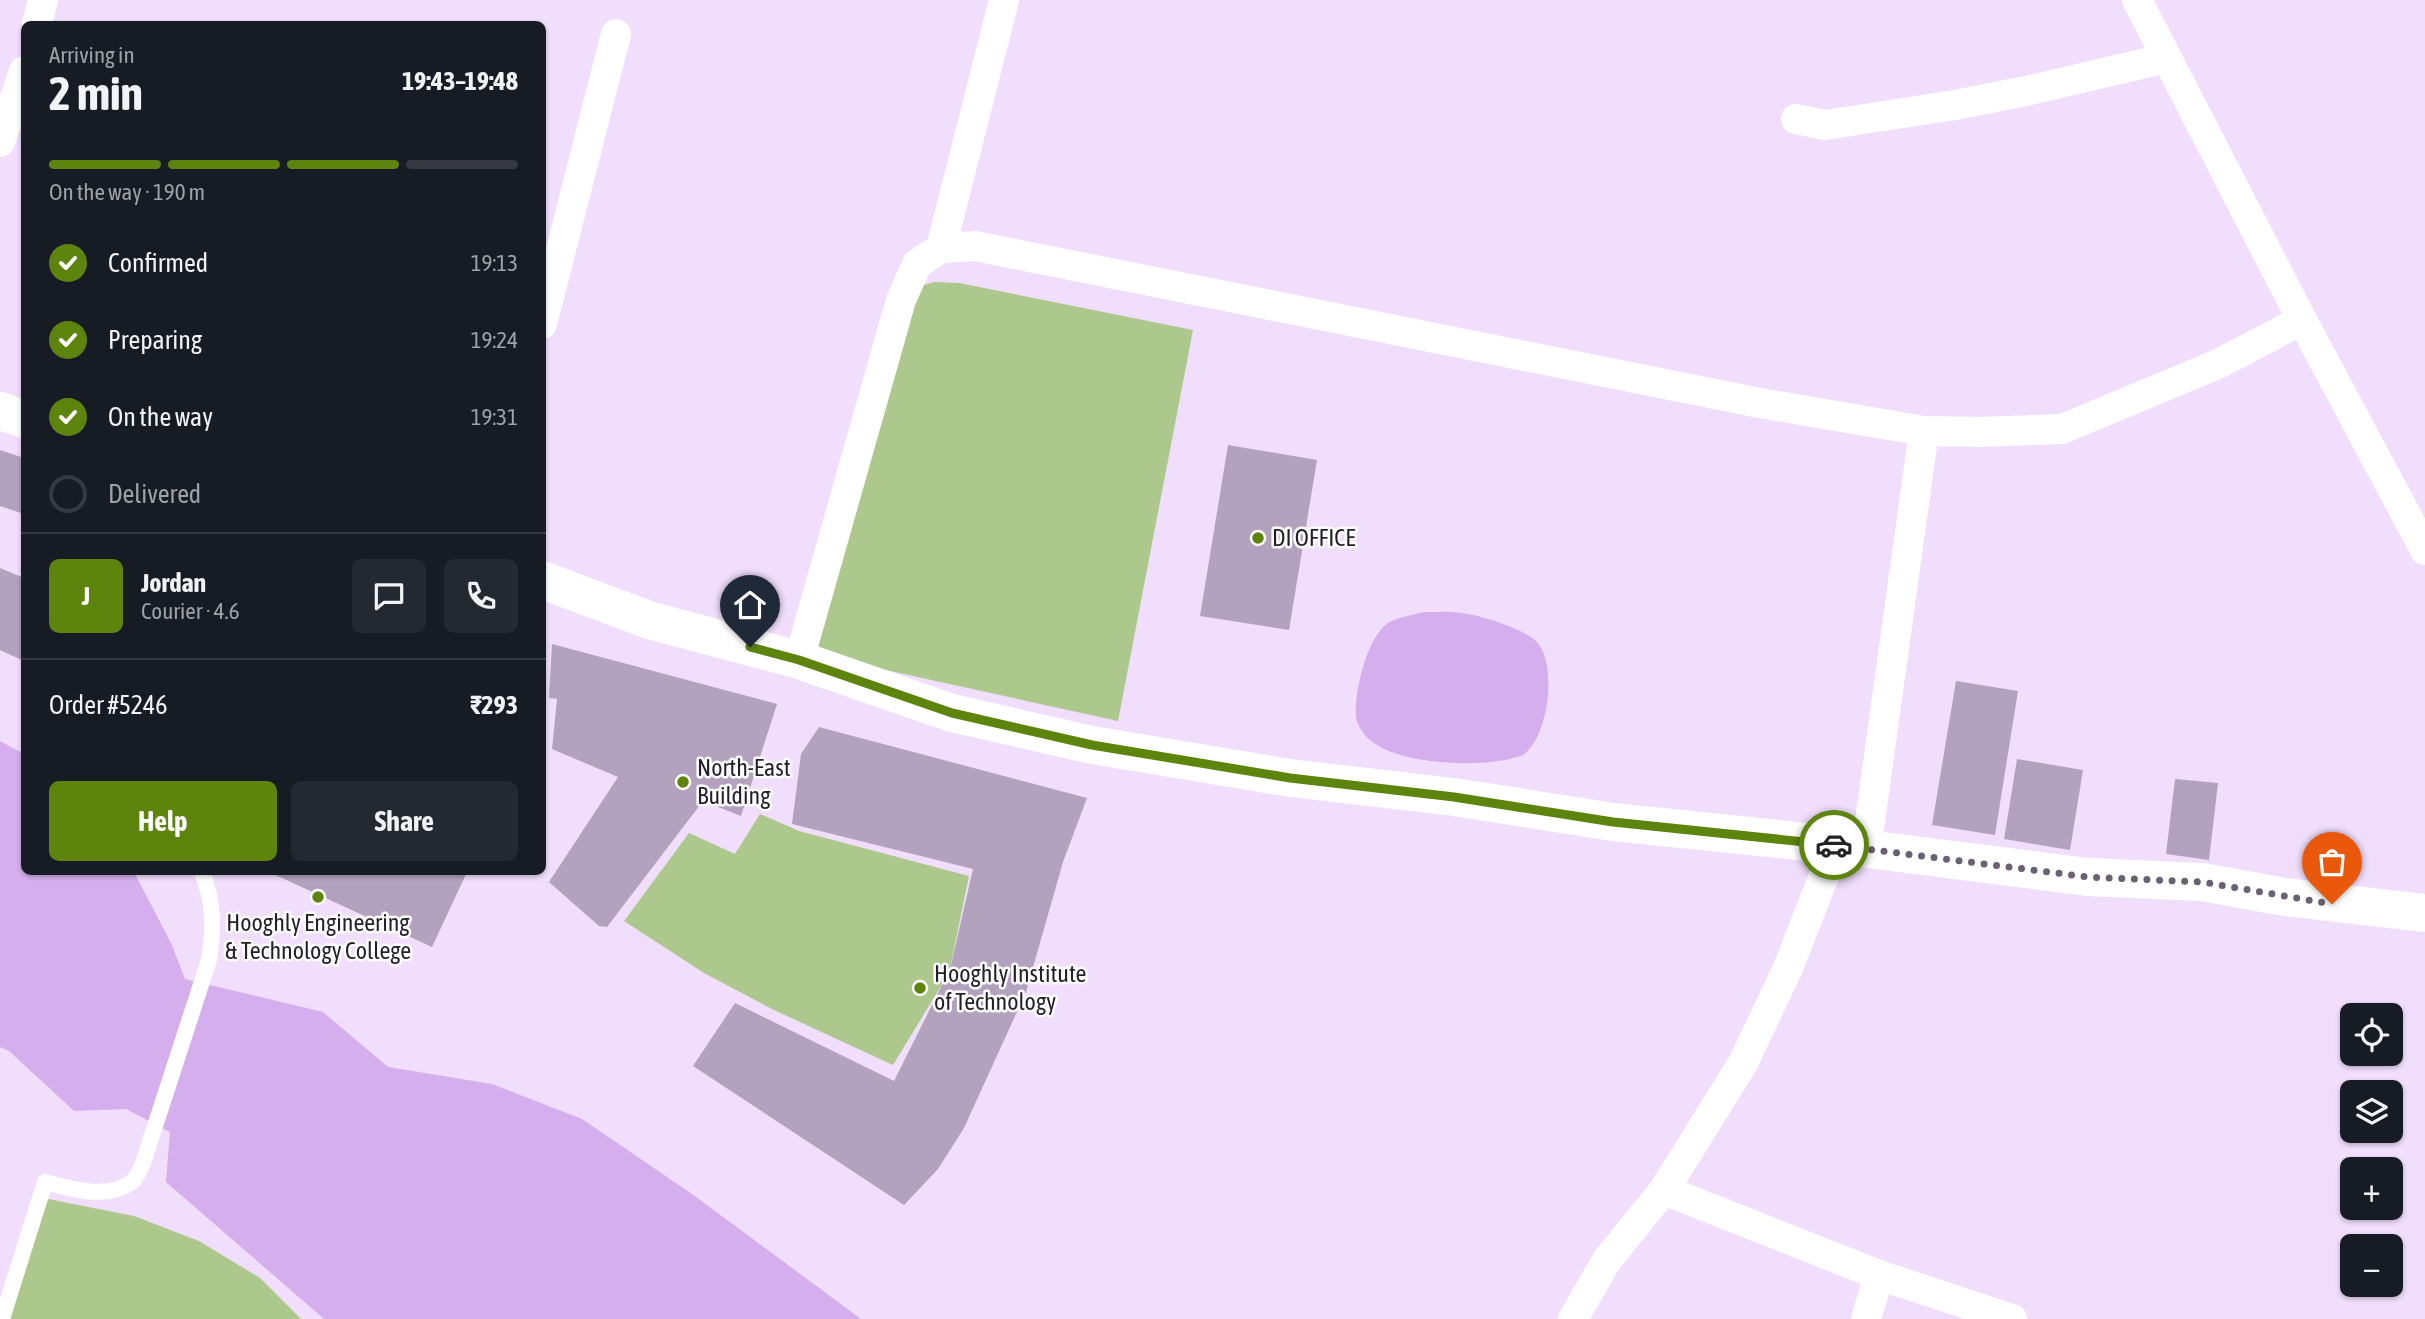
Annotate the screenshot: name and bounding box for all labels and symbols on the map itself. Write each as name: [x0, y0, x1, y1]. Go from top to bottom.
place label: DI OFFICE: [1272, 524, 1355, 551]
marker: DI OFFICE: [1250, 530, 1266, 546]
pin: [720, 575, 780, 647]
place label: North-East Building: [697, 754, 791, 809]
marker: North-East Building: [675, 774, 691, 790]
courier: [1799, 810, 1869, 880]
pin: [2302, 832, 2362, 904]
marker: Hooghly Engineering & Technology College: [310, 889, 326, 905]
place label: Hooghly Engineering & Technology College: [225, 909, 411, 964]
place label: Hooghly Institute of Technology: [934, 960, 1087, 1015]
marker: Hooghly Institute of Technology: [912, 980, 928, 996]

